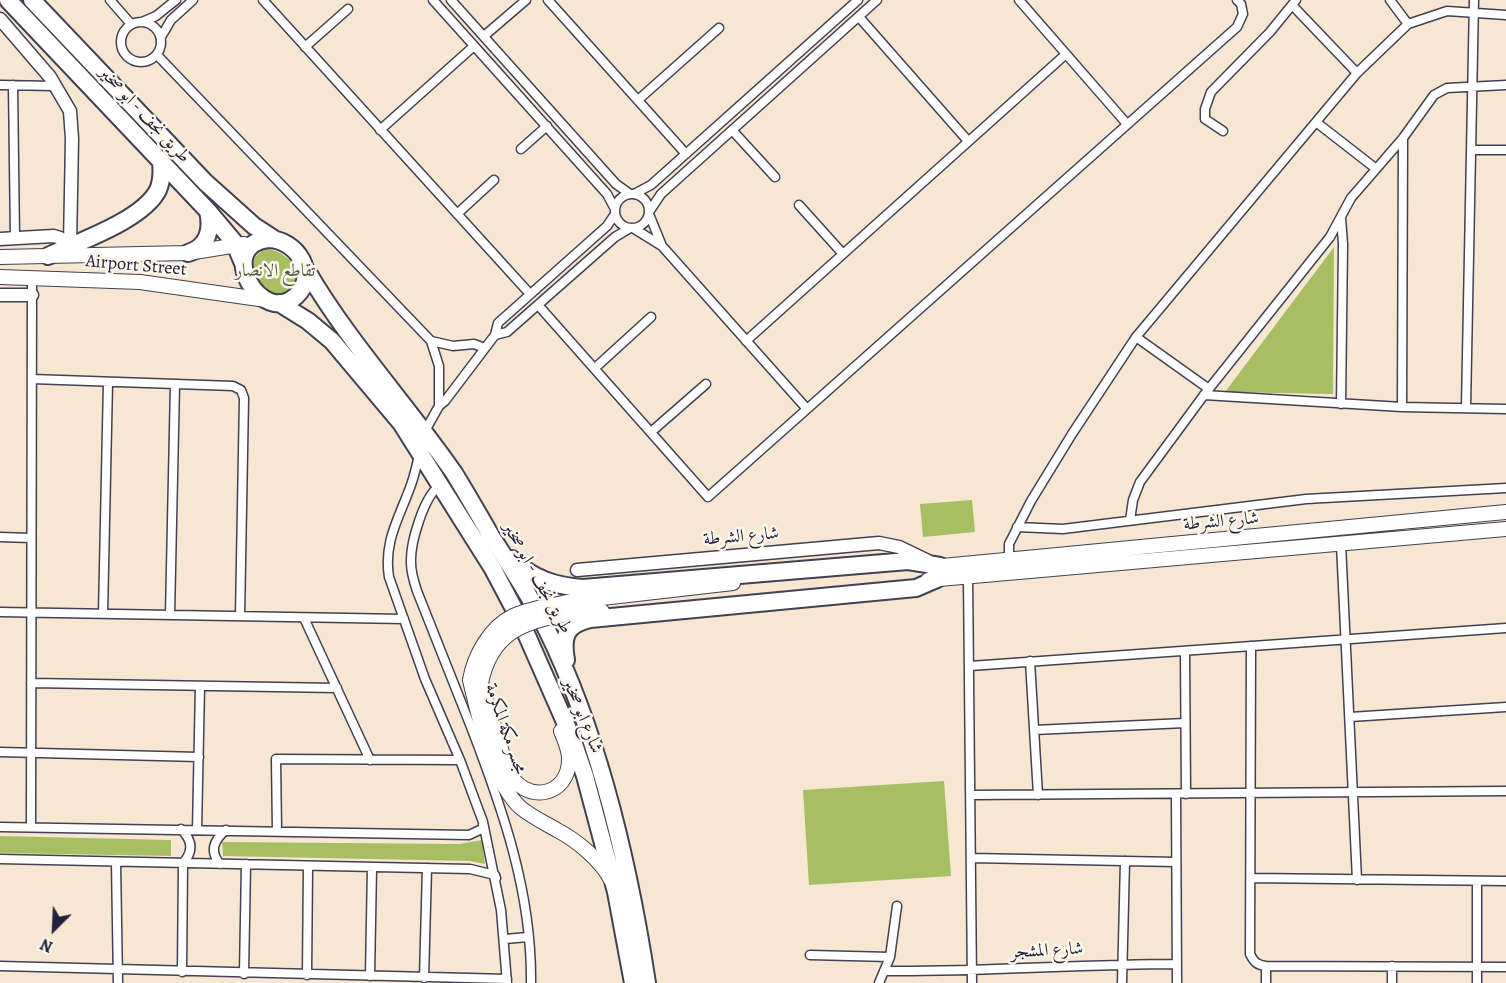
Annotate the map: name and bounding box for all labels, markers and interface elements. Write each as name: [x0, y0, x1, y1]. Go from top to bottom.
street label: طريق نجف - ابو صخير: [94, 62, 194, 168]
street label: Airport Street: [85, 251, 187, 281]
park label: تقاطع الانصار: [235, 261, 315, 283]
street label: شارع الشرطة: [1182, 508, 1260, 536]
street label: طريق نجف - ابو صخير: [497, 518, 577, 638]
street label: شارع الشرطة: [702, 523, 780, 551]
street label: شارع ابو صخير: [557, 675, 607, 757]
street label: مجسر مكة المكرمة: [479, 681, 531, 777]
north arrow: [24, 899, 84, 959]
text: N: [37, 933, 56, 958]
street label: شارع المشجر: [1010, 938, 1084, 964]

